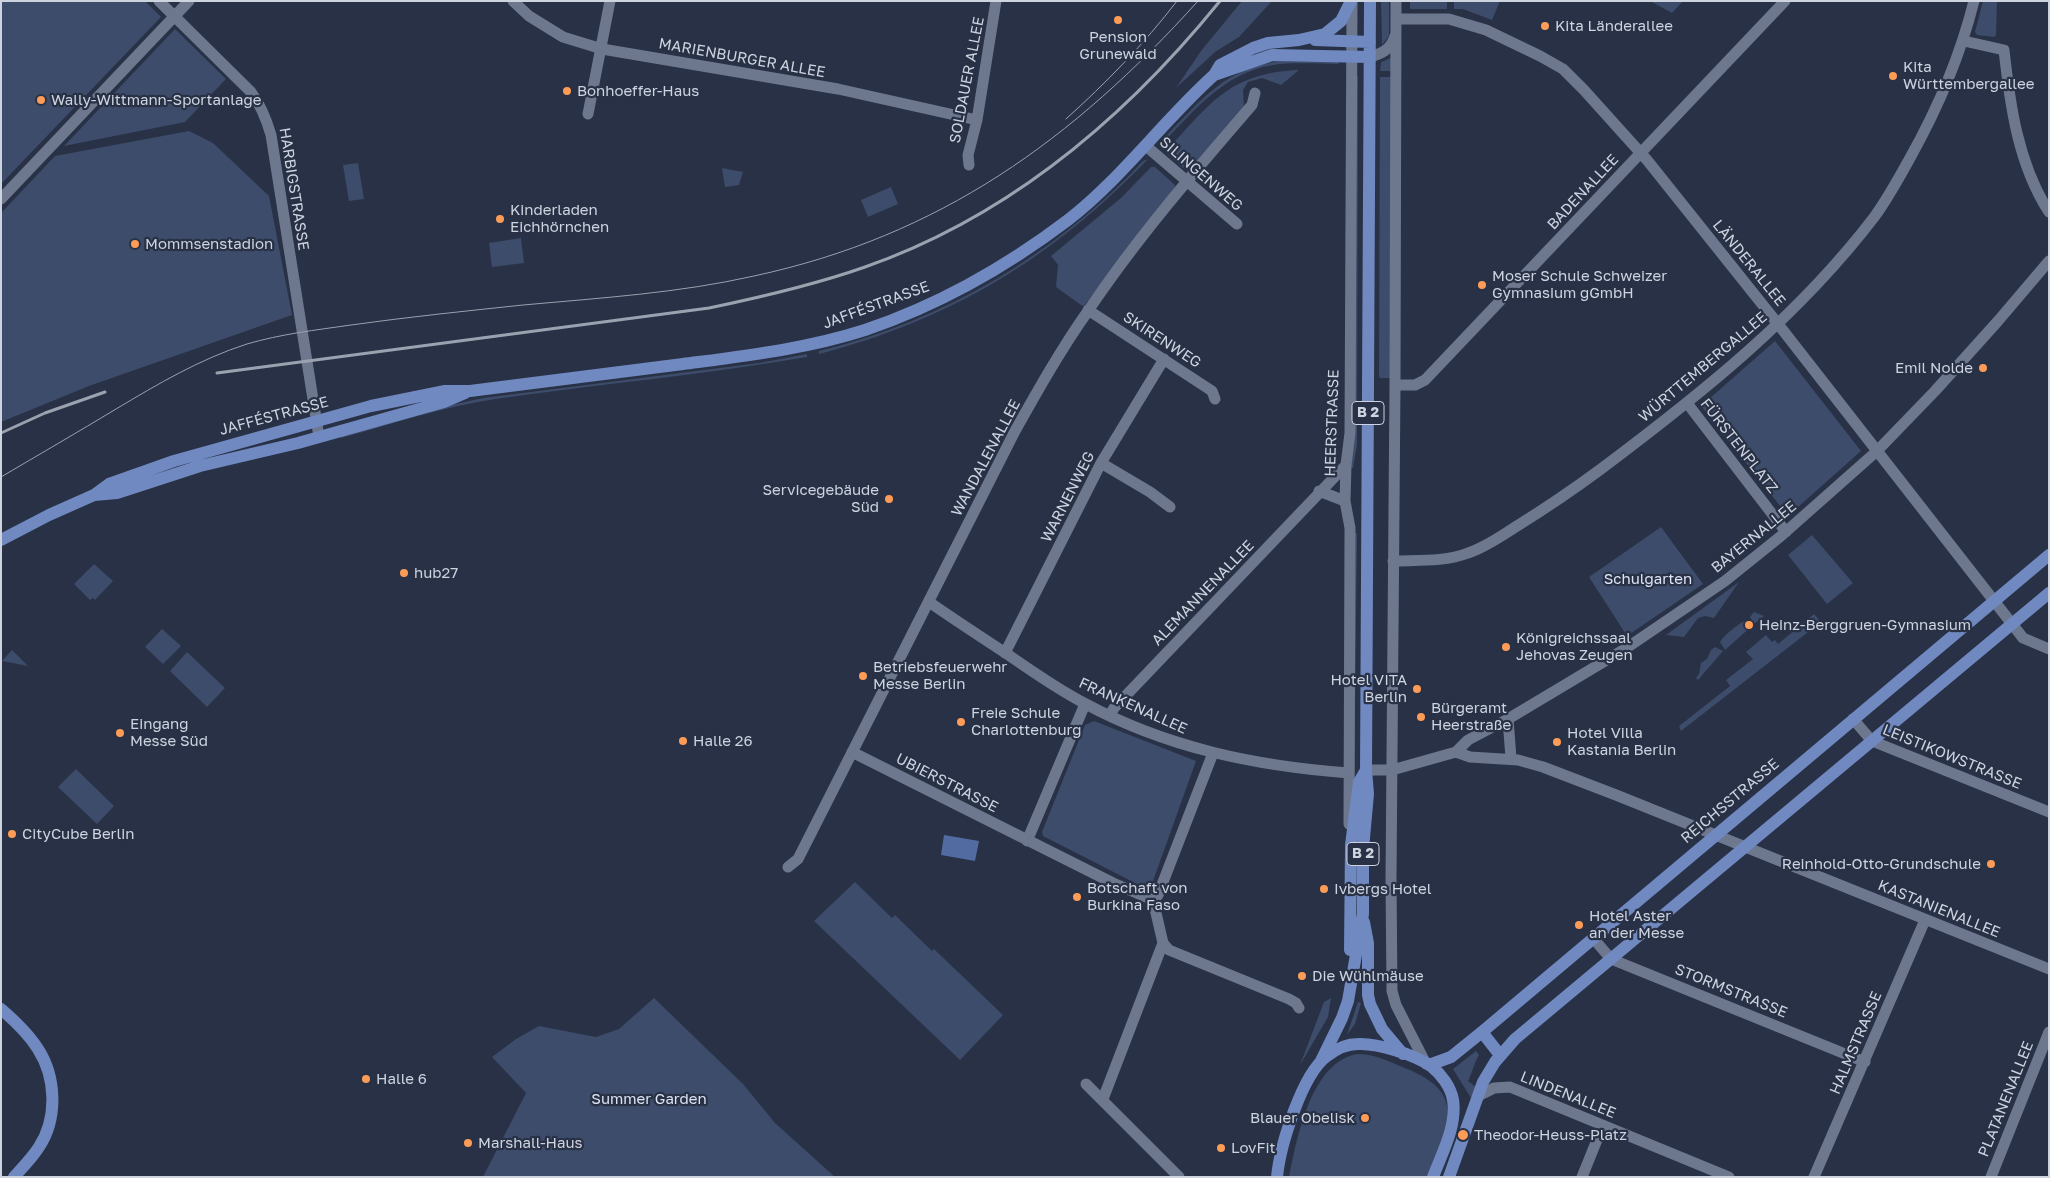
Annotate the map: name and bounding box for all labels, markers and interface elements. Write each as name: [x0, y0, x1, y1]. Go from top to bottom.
marker: Pension Grunewald: [1112, 14, 1124, 26]
street label: SOLDAUER ALLEE: [946, 15, 988, 145]
place label: Kita Länderallee: [1555, 17, 1673, 35]
marker: Kita Länderallee: [1539, 20, 1551, 32]
place label: Pension Grunewald: [1079, 28, 1157, 63]
street label: MARIENBURGER ALLEE: [657, 34, 827, 82]
place label: Kita Württembergallee: [1903, 58, 2034, 93]
marker: Kita Württembergallee: [1887, 70, 1899, 82]
place label: Bonhoeffer-Haus: [577, 82, 699, 100]
marker: Bonhoeffer-Haus: [561, 85, 573, 97]
place label: Wally-Wittmann-Sportanlage: [51, 91, 261, 109]
marker: Wally-Wittmann-Sportanlage: [35, 94, 47, 106]
street label: HARBIGSTRASSE: [275, 126, 313, 252]
street label: SILINGENWEG: [1156, 133, 1246, 215]
street label: BADENALLEE: [1544, 151, 1622, 233]
place label: Kinderladen Eichhörnchen: [510, 201, 609, 236]
marker: Kinderladen Eichhörnchen: [494, 213, 506, 225]
street label: LÄNDERALLEE: [1709, 216, 1789, 310]
place label: Mommsenstadion: [145, 235, 273, 253]
marker: Mommsenstadion: [129, 238, 141, 250]
place label: Moser Schule Schweizer Gymnasium gGmbH: [1492, 267, 1667, 302]
street label: JAFFÉSTRASSE: [820, 277, 932, 333]
marker: Moser Schule Schweizer Gymnasium gGmbH: [1476, 279, 1488, 291]
street label: SKIRENWEG: [1120, 308, 1204, 372]
street label: WÜRTTEMBERGALLEE: [1635, 308, 1771, 426]
place label: Emil Nolde: [1895, 359, 1973, 377]
marker: Emil Nolde: [1977, 362, 1989, 374]
street label: HEERSTRASSE: [1321, 369, 1343, 477]
street label: JAFFÉSTRASSE: [218, 393, 330, 439]
street label: FÜRSTENPLATZ: [1696, 395, 1782, 497]
street label: WANDALENALLEE: [948, 396, 1024, 520]
road number: B 2: [1352, 402, 1384, 424]
street label: WARNENWEG: [1037, 448, 1099, 546]
place label: Servicegebäude Süd: [762, 481, 879, 516]
marker: Servicegebäude Süd: [883, 493, 895, 505]
street label: BAYERNALLEE: [1708, 497, 1800, 577]
street label: ALEMANNENALLEE: [1148, 537, 1258, 649]
place label: hub27: [414, 564, 458, 582]
marker: hub27: [398, 567, 410, 579]
park label: Schulgarten: [1604, 570, 1692, 588]
place label: Heinz-Berggruen-Gymnasium: [1759, 616, 1971, 634]
marker: Heinz-Berggruen-Gymnasium: [1743, 619, 1755, 631]
place label: Königreichssaal Jehovas Zeugen: [1516, 629, 1633, 664]
marker: Königreichssaal Jehovas Zeugen: [1500, 641, 1512, 653]
place label: Betriebsfeuerwehr Messe Berlin: [873, 658, 1007, 693]
marker: Betriebsfeuerwehr Messe Berlin: [857, 670, 869, 682]
place label: Hotel VITA Berlin: [1330, 671, 1407, 706]
street label: FRANKENALLEE: [1076, 674, 1190, 738]
marker: Hotel VITA Berlin: [1411, 683, 1423, 695]
place label: Bürgeramt Heerstraße: [1431, 699, 1511, 734]
place label: Freie Schule Charlottenburg: [971, 704, 1081, 739]
marker: Bürgeramt Heerstraße: [1415, 711, 1427, 723]
place label: Eingang Messe Süd: [130, 715, 208, 750]
marker: Freie Schule Charlottenburg: [955, 716, 967, 728]
street label: LEISTIKOWSTRASSE: [1880, 721, 2024, 793]
place label: Hotel Villa Kastania Berlin: [1567, 724, 1676, 759]
marker: Eingang Messe Süd: [114, 727, 126, 739]
place label: Halle 26: [693, 732, 753, 750]
marker: Halle 26: [677, 735, 689, 747]
marker: Hotel Villa Kastania Berlin: [1551, 736, 1563, 748]
street label: UBIERSTRASSE: [893, 749, 1001, 817]
street label: REICHSSTRASSE: [1677, 755, 1783, 847]
place label: CityCube Berlin: [22, 825, 135, 843]
marker: CityCube Berlin: [6, 828, 18, 840]
road number: B 2: [1347, 842, 1379, 866]
place label: Reinhold-Otto-Grundschule: [1782, 855, 1981, 873]
marker: Reinhold-Otto-Grundschule: [1985, 858, 1997, 870]
street label: KASTANIENALLEE: [1875, 876, 2003, 942]
place label: Botschaft von Burkina Faso: [1087, 879, 1188, 914]
place label: Ivbergs Hotel: [1334, 880, 1432, 898]
marker: Ivbergs Hotel: [1318, 883, 1330, 895]
marker: Botschaft von Burkina Faso: [1071, 891, 1083, 903]
place label: Hotel Aster an der Messe: [1589, 907, 1684, 942]
marker: Hotel Aster an der Messe: [1573, 919, 1585, 931]
street label: STORMSTRASSE: [1672, 960, 1790, 1022]
place label: Die Wühlmäuse: [1312, 967, 1424, 985]
marker: Die Wühlmäuse: [1296, 970, 1308, 982]
street label: HALMSTRASSE: [1826, 989, 1886, 1097]
street label: PLATANENALLEE: [1975, 1039, 2037, 1159]
street label: LINDENALLEE: [1518, 1068, 1618, 1122]
place label: Halle 6: [376, 1070, 427, 1088]
marker: Halle 6: [360, 1073, 372, 1085]
park label: Summer Garden: [591, 1090, 707, 1108]
place label: Blauer Obelisk: [1250, 1109, 1355, 1127]
marker: Blauer Obelisk: [1359, 1112, 1371, 1124]
place label: Theodor-Heuss-Platz: [1474, 1126, 1627, 1144]
marker: Theodor-Heuss-Platz: [1456, 1128, 1470, 1142]
place label: Marshall-Haus: [478, 1134, 582, 1152]
marker: Marshall-Haus: [462, 1137, 474, 1149]
place label: LovFit: [1231, 1139, 1275, 1157]
marker: LovFit: [1215, 1142, 1227, 1154]

